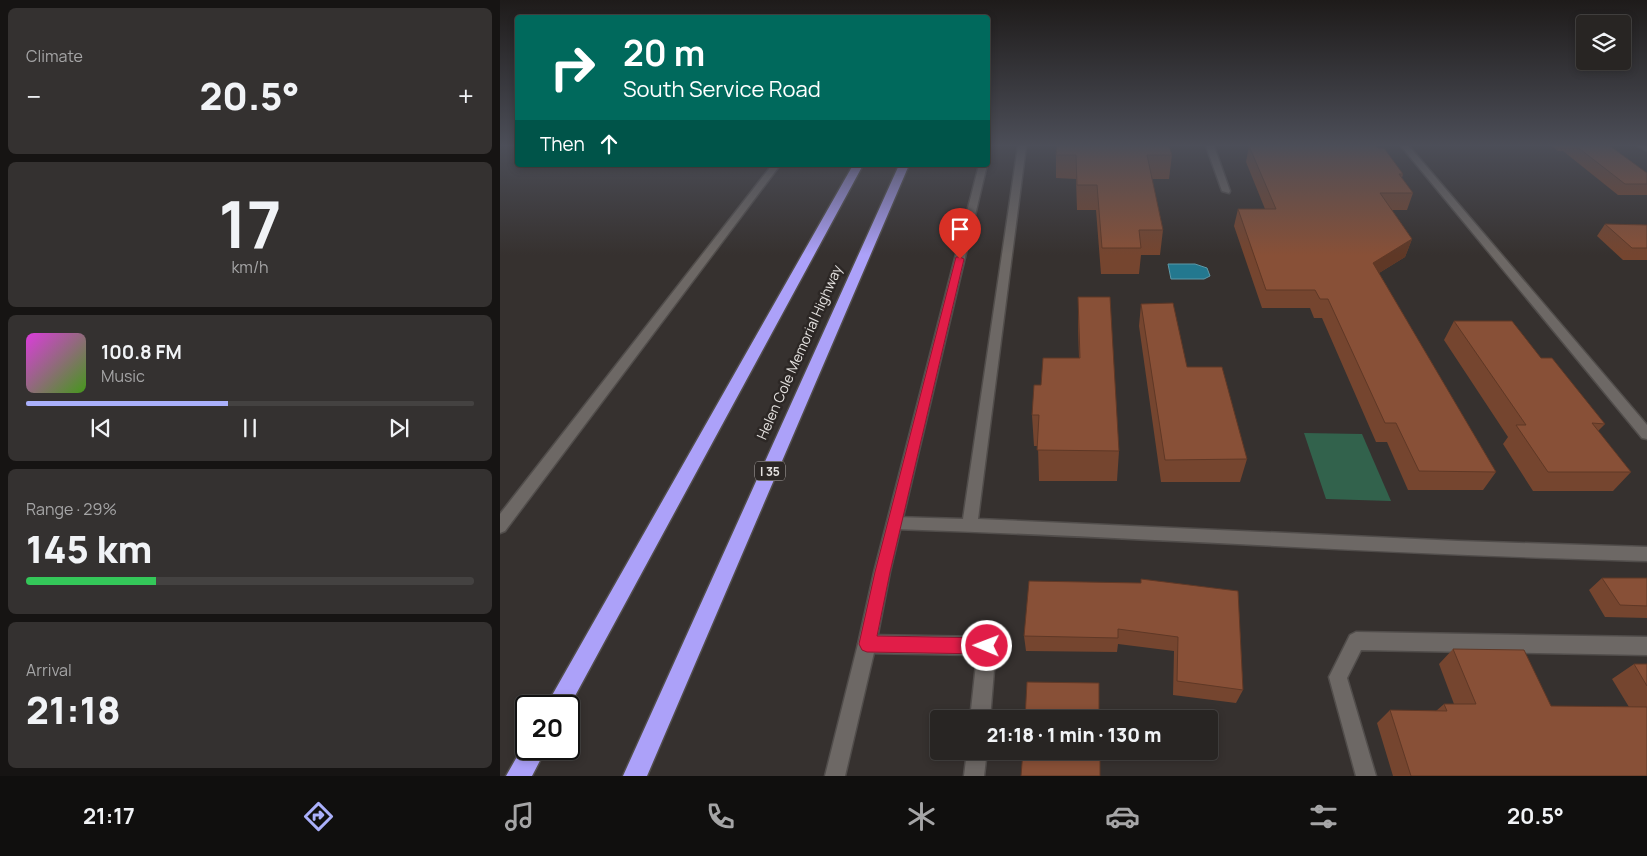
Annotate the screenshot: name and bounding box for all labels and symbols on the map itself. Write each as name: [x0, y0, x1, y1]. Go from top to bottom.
pin: [939, 208, 981, 259]
street label: Helen Cole Memorial Highway: [752, 261, 846, 442]
road number: I 35: [755, 462, 785, 481]
position arrow: [960, 619, 1012, 671]
speed limit sign: 20: [515, 695, 580, 760]

